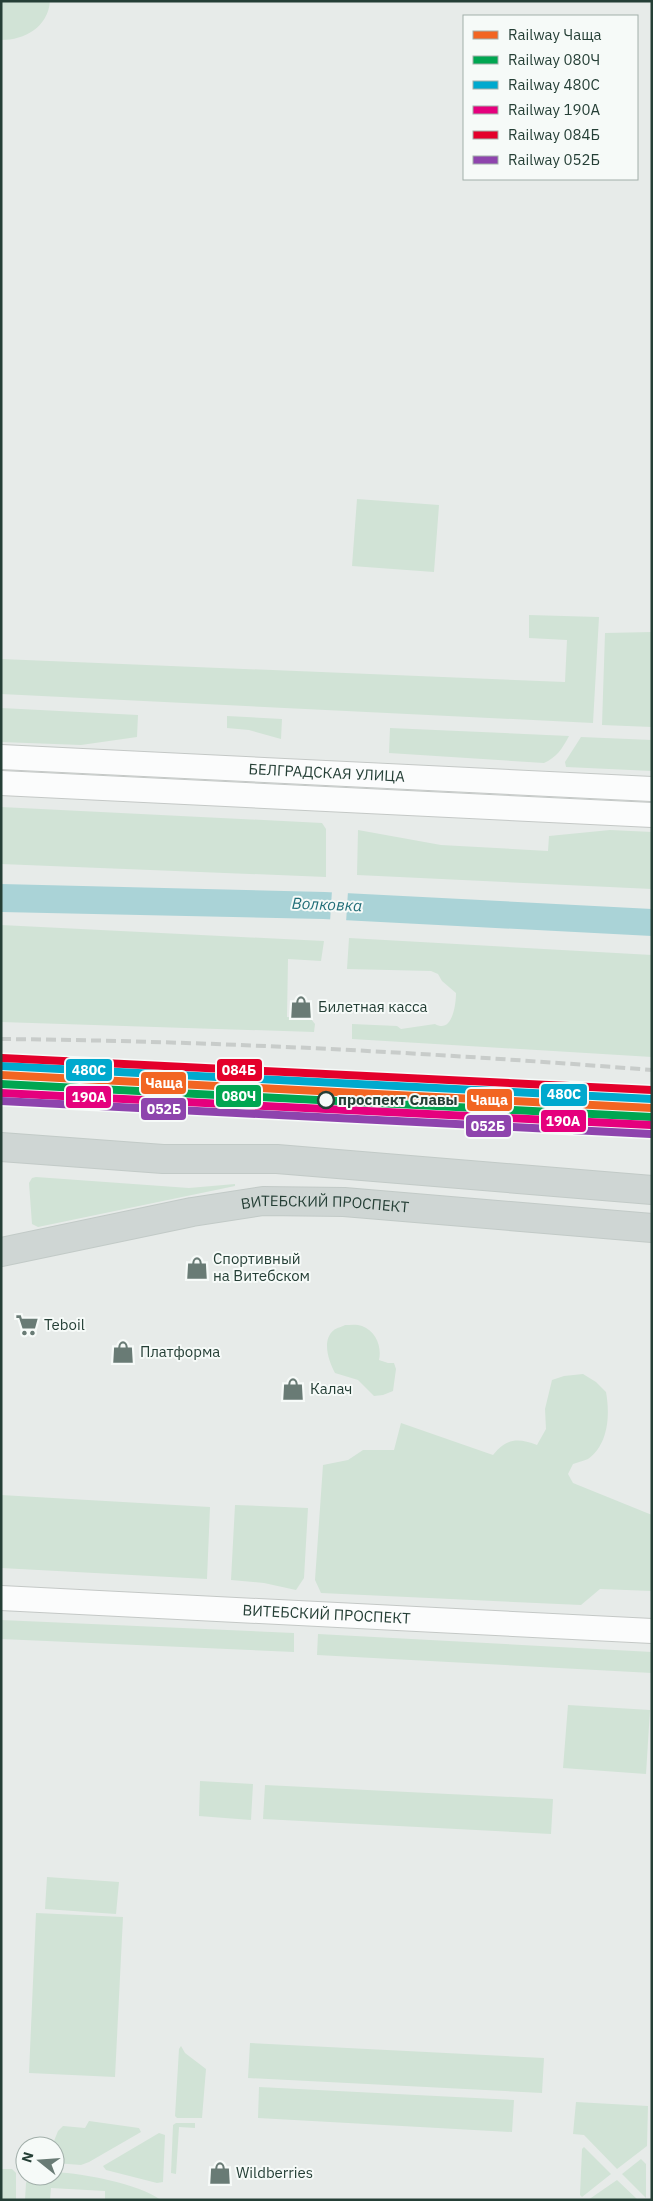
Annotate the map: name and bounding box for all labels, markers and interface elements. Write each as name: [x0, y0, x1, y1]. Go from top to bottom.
legend: [463, 15, 638, 180]
text: Railway Чаща: [508, 25, 602, 44]
text: Railway 080Ч: [508, 50, 600, 69]
text: Railway 480С: [508, 75, 600, 94]
text: Railway 190А: [508, 100, 601, 119]
text: Railway 084Б: [508, 125, 600, 144]
text: Railway 052Б: [508, 150, 600, 169]
street label: БЕЛГРАДСКАЯ УЛИЦА: [248, 759, 406, 786]
water label: Волковка: [291, 893, 363, 915]
shop icon: Билетная касса: [288, 994, 314, 1020]
place label: Билетная касса: [318, 997, 427, 1016]
line badge: 480С: [65, 1058, 113, 1082]
line badge: 084Б: [216, 1058, 263, 1082]
text: 480С: [72, 1061, 106, 1079]
text: 084Б: [222, 1061, 256, 1079]
line badge: Чаща: [140, 1071, 187, 1095]
text: Чаща: [145, 1074, 183, 1092]
line badge: 480С: [540, 1083, 588, 1107]
line badge: 080Ч: [215, 1084, 262, 1108]
line badge: 190А: [65, 1085, 112, 1109]
text: 480С: [547, 1085, 581, 1103]
text: 080Ч: [222, 1087, 256, 1105]
text: 190А: [72, 1088, 107, 1106]
line badge: Чаща: [466, 1088, 513, 1112]
place label: проспект Славы: [338, 1090, 458, 1109]
marker: проспект Славы: [317, 1091, 335, 1109]
text: Чаща: [470, 1091, 508, 1109]
line badge: 052Б: [140, 1097, 187, 1121]
text: 052Б: [147, 1100, 181, 1118]
line badge: 190А: [540, 1109, 587, 1133]
text: 190А: [546, 1112, 581, 1130]
line badge: 052Б: [465, 1114, 512, 1138]
text: 052Б: [471, 1117, 505, 1135]
street label: ВИТЕБСКИЙ ПРОСПЕКТ: [240, 1191, 410, 1216]
place label: Спортивный на Витебском: [213, 1249, 310, 1285]
shop icon: Спортивный на Витебском: [184, 1255, 210, 1281]
supermarket icon: Teboil: [14, 1312, 40, 1338]
place label: Teboil: [44, 1315, 85, 1334]
shop icon: Платформа: [110, 1339, 136, 1365]
place label: Платформа: [140, 1342, 220, 1361]
shop icon: Калач: [280, 1376, 306, 1402]
place label: Калач: [310, 1379, 352, 1398]
street label: ВИТЕБСКИЙ ПРОСПЕКТ: [242, 1600, 412, 1628]
north arrow: [15, 2136, 65, 2186]
text: N: [17, 2150, 38, 2165]
shop icon: Wildberries: [207, 2160, 233, 2186]
place label: Wildberries: [236, 2163, 313, 2182]

